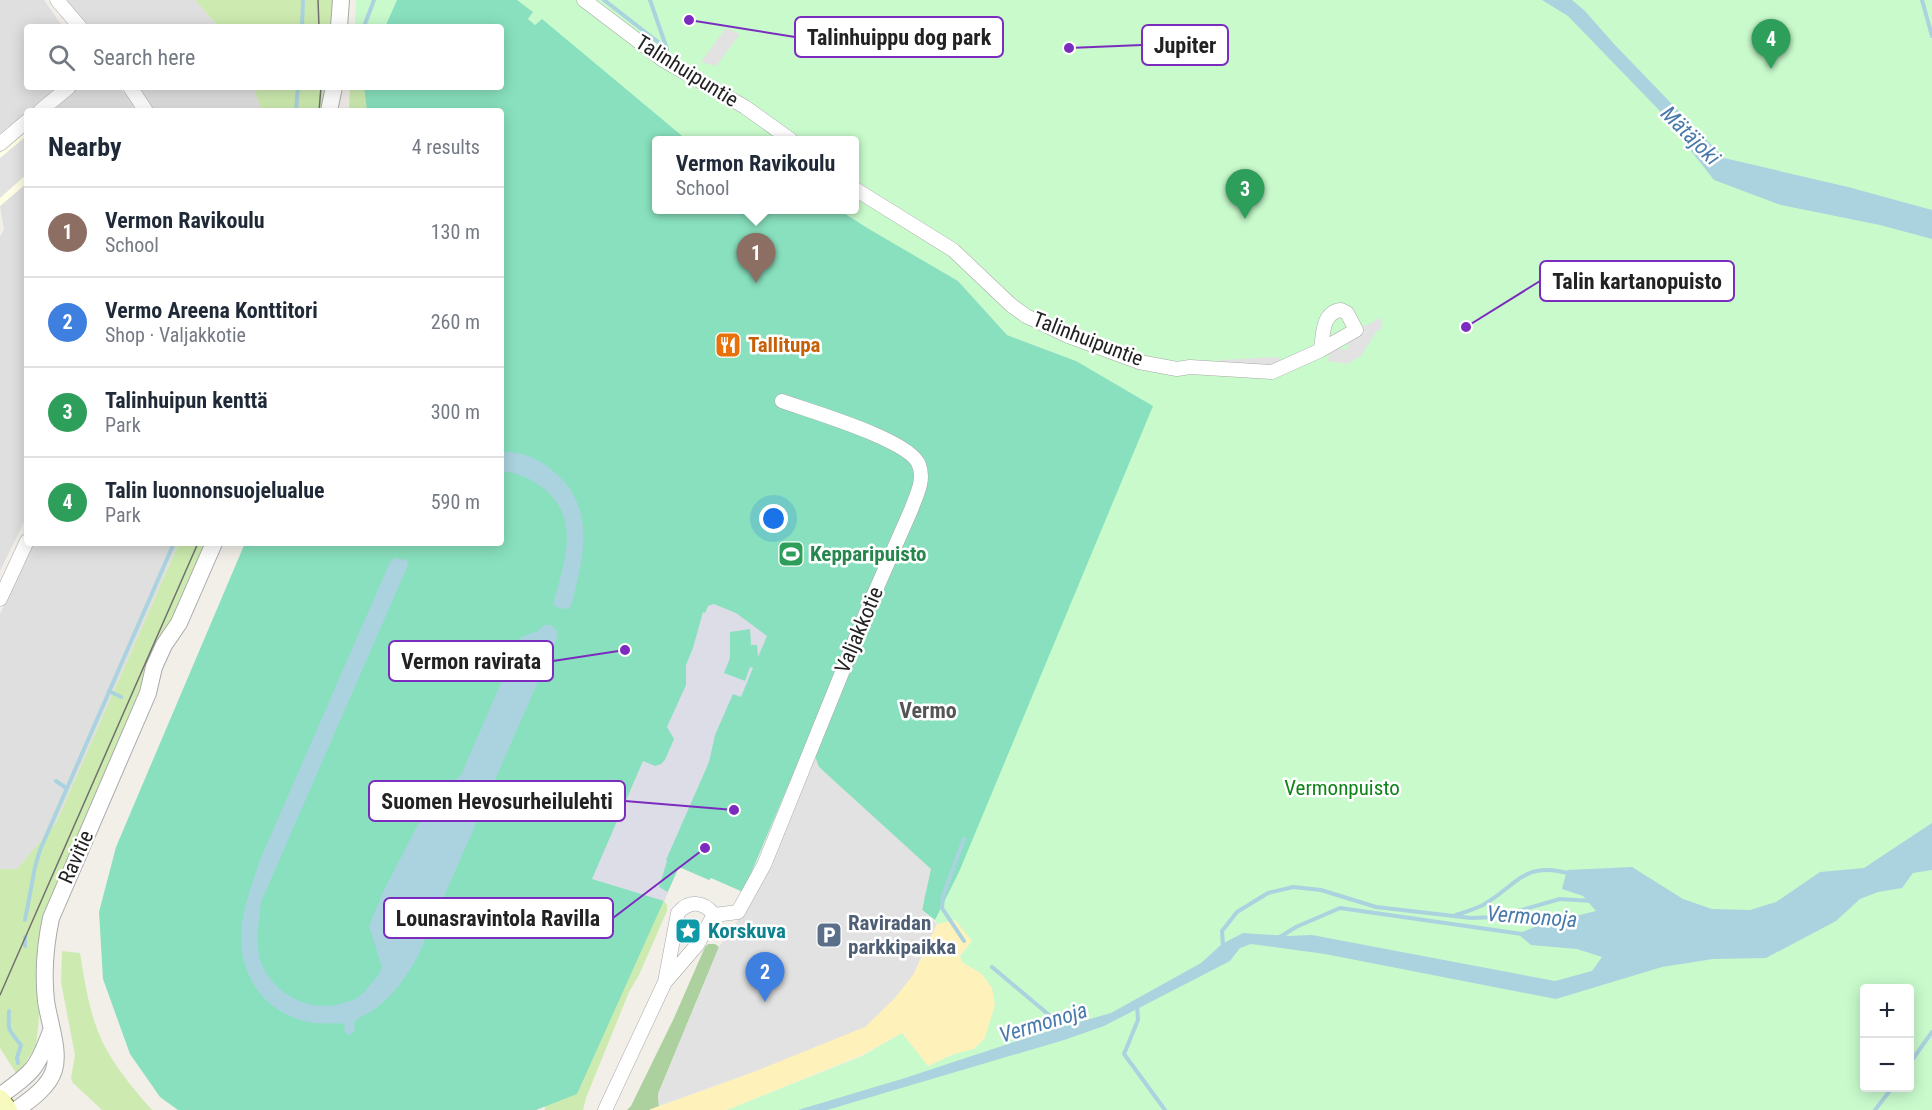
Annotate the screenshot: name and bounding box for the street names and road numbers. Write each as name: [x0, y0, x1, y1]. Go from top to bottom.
street label: Talinhuipuntie: [631, 30, 743, 112]
street label: Talinhuipuntie: [1029, 307, 1147, 371]
street label: Valjakkotie: [830, 583, 888, 677]
street label: Ravitie: [54, 827, 98, 887]

